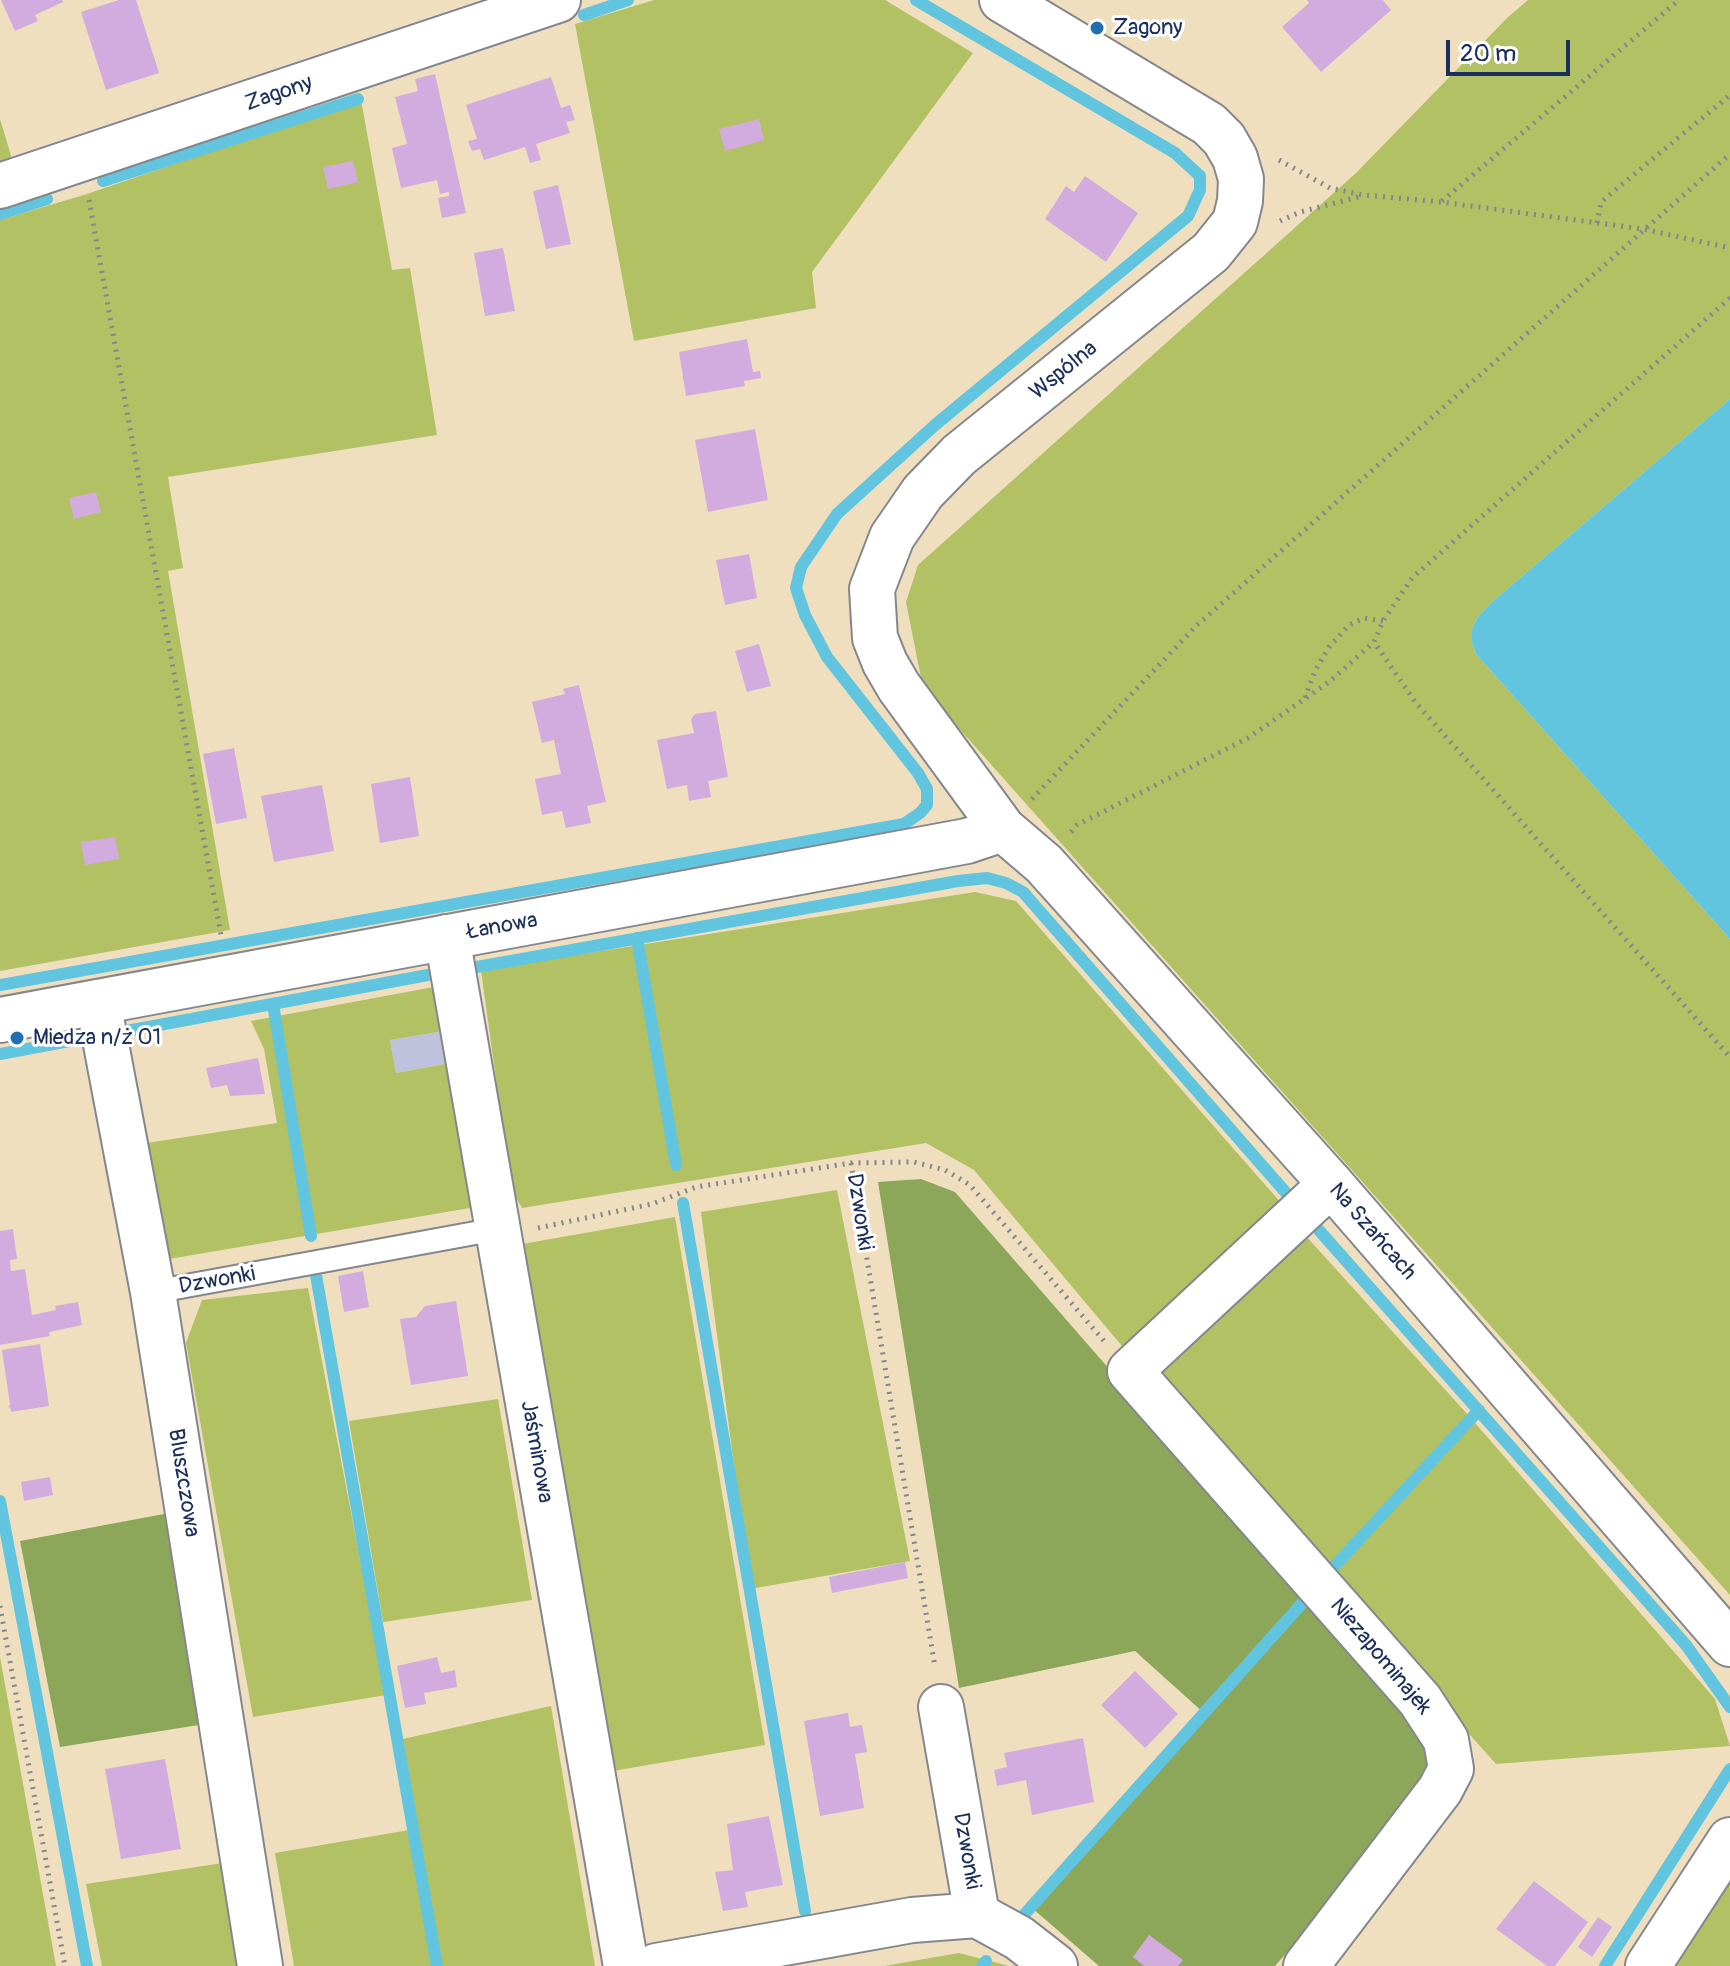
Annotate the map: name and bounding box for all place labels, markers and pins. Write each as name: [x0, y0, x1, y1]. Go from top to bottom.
place label: Zagony: [1113, 15, 1182, 41]
marker: Zagony: [1088, 19, 1106, 37]
place label: Miedza n/ż 01: [33, 1025, 161, 1051]
marker: Miedza n/ż 01: [8, 1029, 26, 1047]

